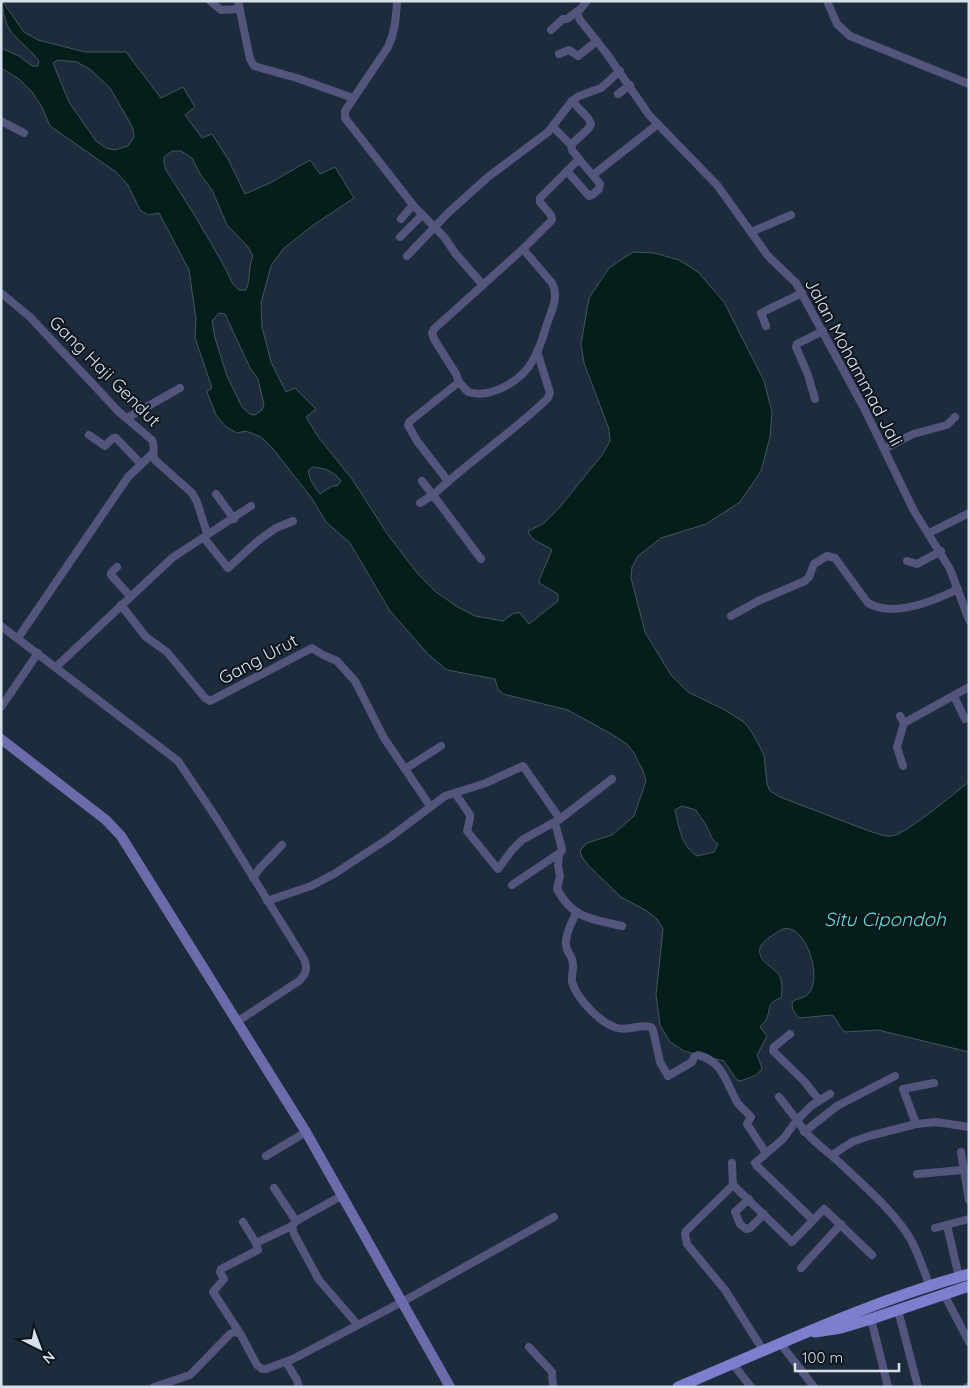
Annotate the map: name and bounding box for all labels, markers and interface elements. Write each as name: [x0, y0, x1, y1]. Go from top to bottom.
street label: Jalan Mohammad Jali: [800, 274, 908, 450]
street label: Gang Haji Gendut: [44, 310, 166, 432]
street label: Gang Urut: [214, 629, 302, 689]
water label: Situ Cipondoh: [824, 907, 947, 931]
north arrow: [15, 1323, 65, 1373]
scale bar: [795, 1340, 899, 1372]
text: N: [39, 1348, 59, 1368]
text: 100 m: [802, 1348, 843, 1367]

